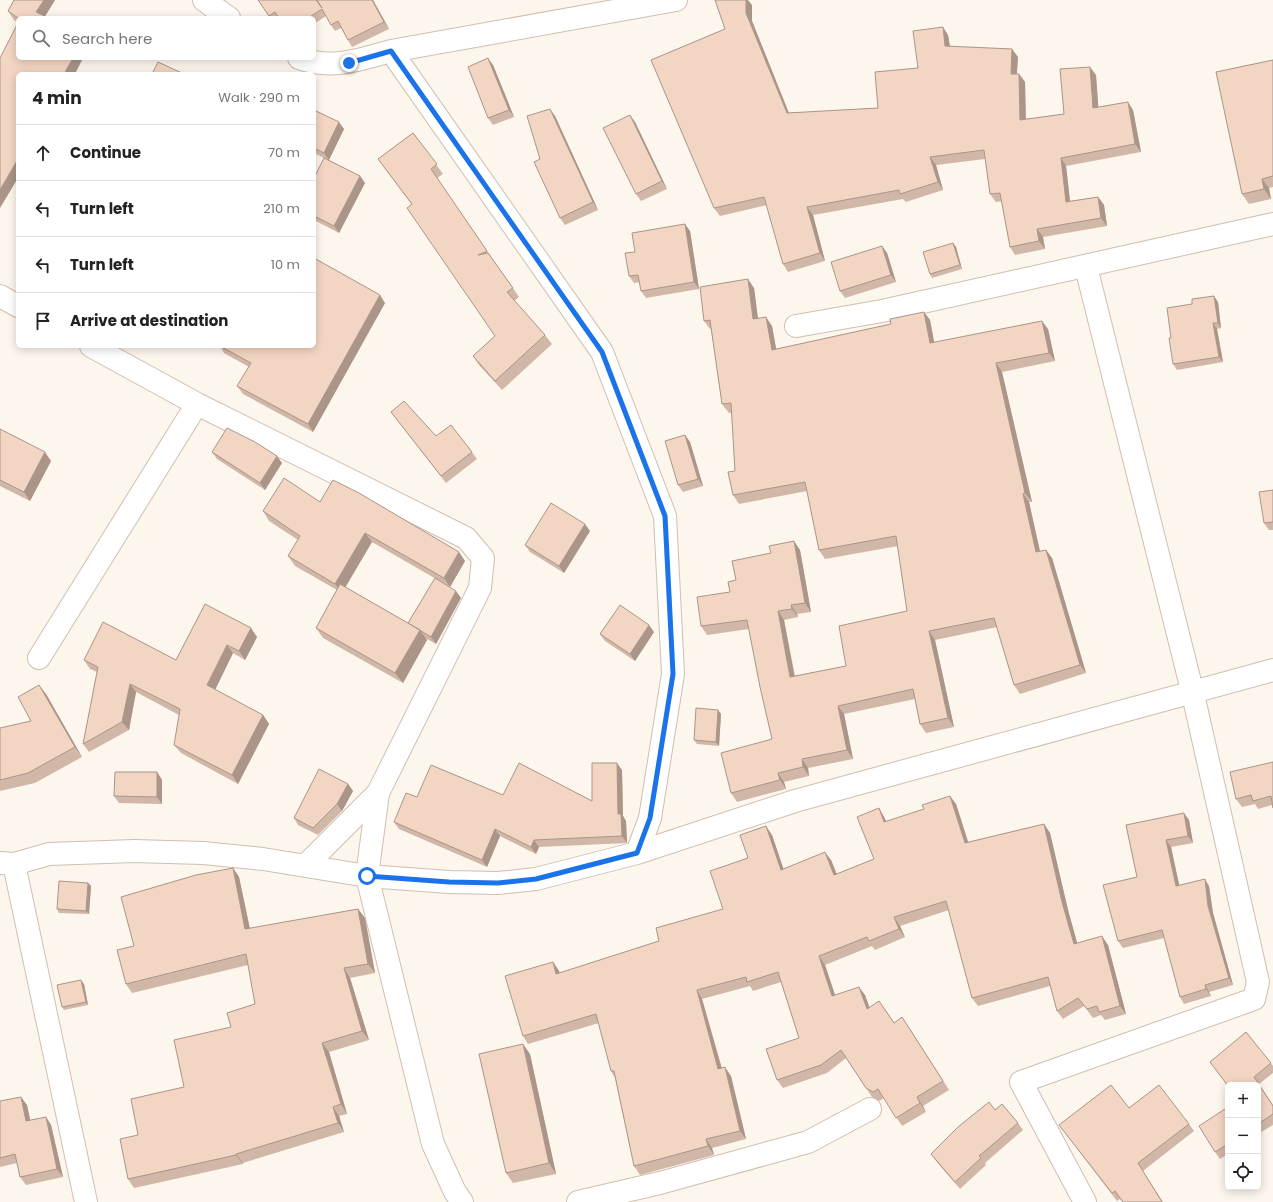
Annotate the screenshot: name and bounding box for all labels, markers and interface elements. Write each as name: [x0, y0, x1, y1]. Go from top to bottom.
search box: [16, 16, 316, 60]
icon: search: [30, 27, 52, 49]
text: Search here: [62, 28, 152, 49]
route end: [340, 54, 358, 72]
text: 4 min: [32, 86, 82, 110]
text: Walk · 290 m: [218, 88, 300, 107]
icon: ahead: [32, 142, 54, 164]
text: Continue: [70, 142, 141, 163]
text: 70 m: [268, 143, 300, 162]
icon: left: [32, 198, 54, 220]
text: Turn left: [70, 198, 134, 219]
text: 210 m: [263, 199, 300, 218]
icon: left: [32, 254, 54, 276]
text: Turn left: [70, 254, 134, 275]
text: 10 m: [271, 255, 300, 274]
icon: arrive: [32, 310, 54, 332]
text: Arrive at destination: [70, 310, 228, 331]
route start: [358, 867, 376, 885]
map controls: [1225, 1082, 1261, 1190]
button: +: [1225, 1082, 1261, 1118]
button: −: [1225, 1118, 1261, 1154]
button: locate: [1225, 1154, 1261, 1190]

